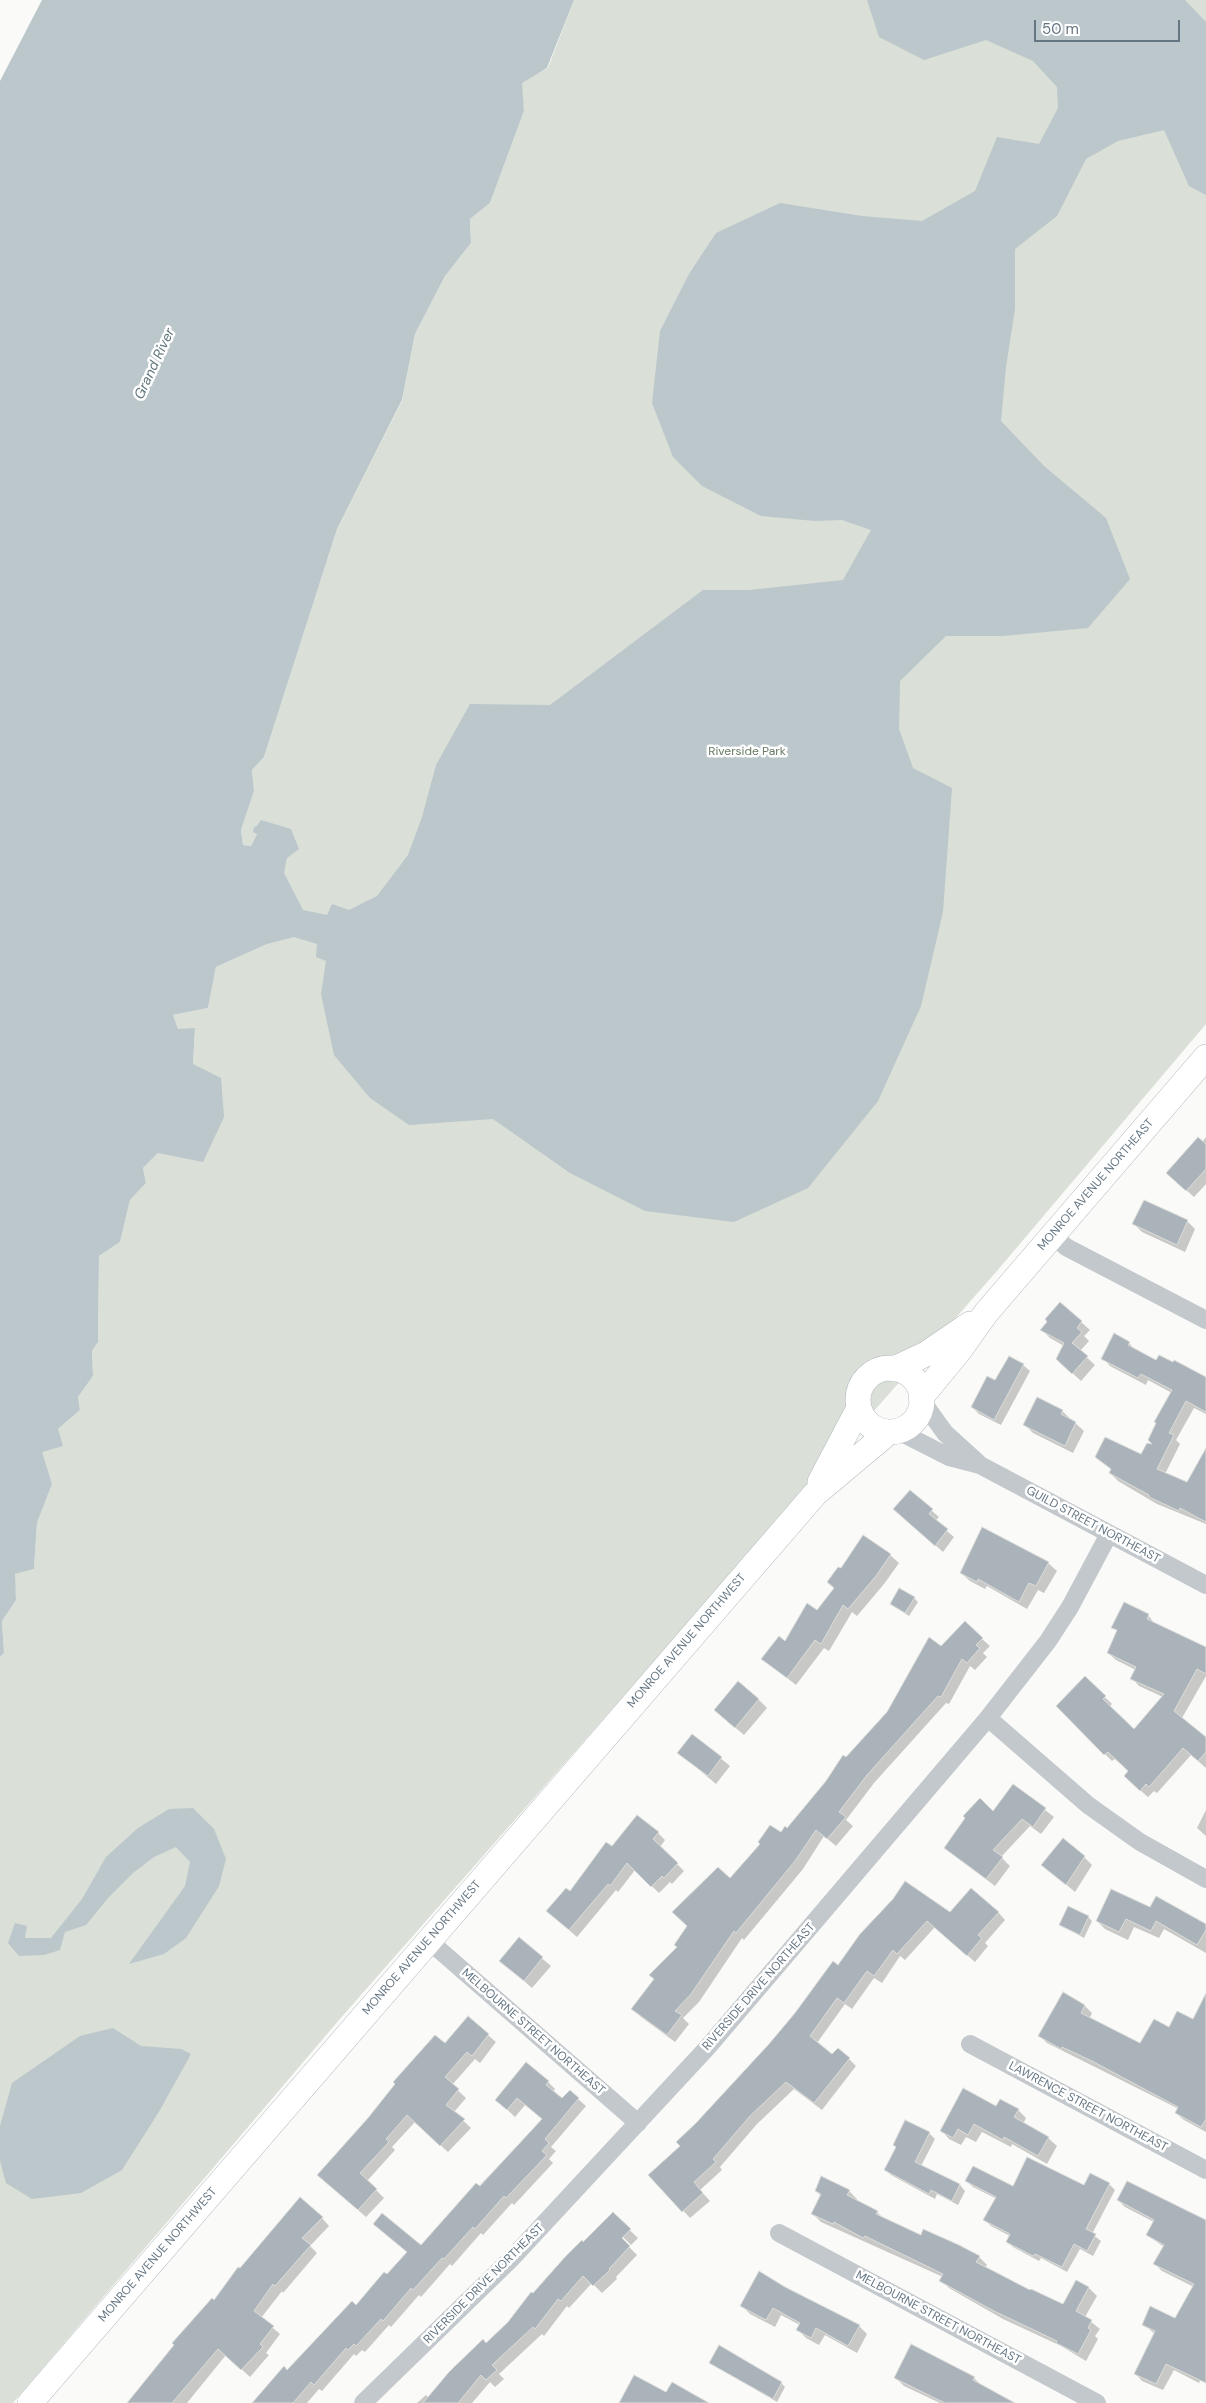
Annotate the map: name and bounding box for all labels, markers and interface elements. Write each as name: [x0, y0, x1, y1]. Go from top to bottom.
scale bar: [1036, 10, 1182, 42]
text: 50 m: [1042, 19, 1079, 39]
water label: Grand River: [131, 326, 179, 402]
park label: Riverside Park: [708, 745, 786, 759]
street label: MONROE AVENUE NORTHEAST: [1035, 1116, 1157, 1254]
street label: GUILD STREET NORTHEAST: [1024, 1484, 1162, 1566]
street label: MONROE AVENUE NORTHWEST: [625, 1571, 749, 1711]
street label: MONROE AVENUE NORTHWEST: [360, 1878, 484, 2018]
street label: RIVERSIDE DRIVE NORTHEAST: [700, 1920, 818, 2054]
street label: MELBOURNE STREET NORTHEAST: [458, 1966, 608, 2098]
street label: LAWRENCE STREET NORTHEAST: [1006, 2059, 1170, 2155]
street label: MONROE AVENUE NORTHWEST: [96, 2185, 220, 2325]
street label: RIVERSIDE DRIVE NORTHEAST: [421, 2221, 547, 2347]
street label: MELBOURNE STREET NORTHEAST: [853, 2268, 1023, 2368]

